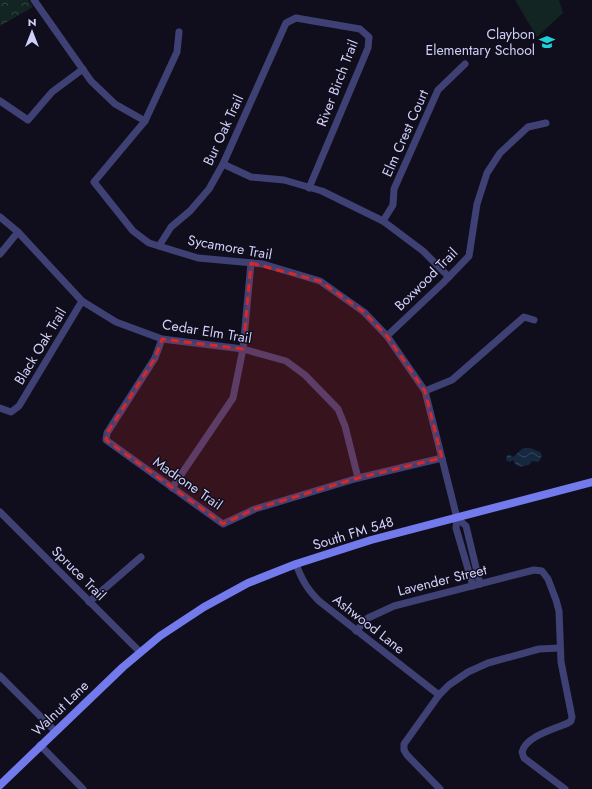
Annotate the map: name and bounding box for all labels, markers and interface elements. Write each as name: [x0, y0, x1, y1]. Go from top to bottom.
north arrow: [12, 12, 52, 52]
text: N: [28, 14, 36, 30]
place label: Claybon Elementary School: [425, 24, 535, 60]
school or university icon: Claybon Elementary School: [538, 33, 556, 51]
street label: River Birch Trail: [311, 37, 363, 129]
street label: Elm Crest Court: [377, 86, 433, 180]
street label: Bur Oak Trail: [198, 91, 248, 169]
street label: Sycamore Trail: [186, 230, 274, 264]
street label: Boxwood Trail: [390, 243, 462, 315]
street label: Black Oak Trail: [9, 304, 71, 388]
street label: Cedar Elm Trail: [161, 314, 253, 348]
street label: Madrone Trail: [149, 452, 227, 514]
street label: South FM 548: [310, 511, 396, 555]
street label: Spruce Trail: [47, 541, 111, 605]
street label: Lavender Street: [395, 559, 489, 601]
street label: Ashwood Lane: [329, 589, 409, 659]
street label: Walnut Lane: [27, 676, 93, 740]

